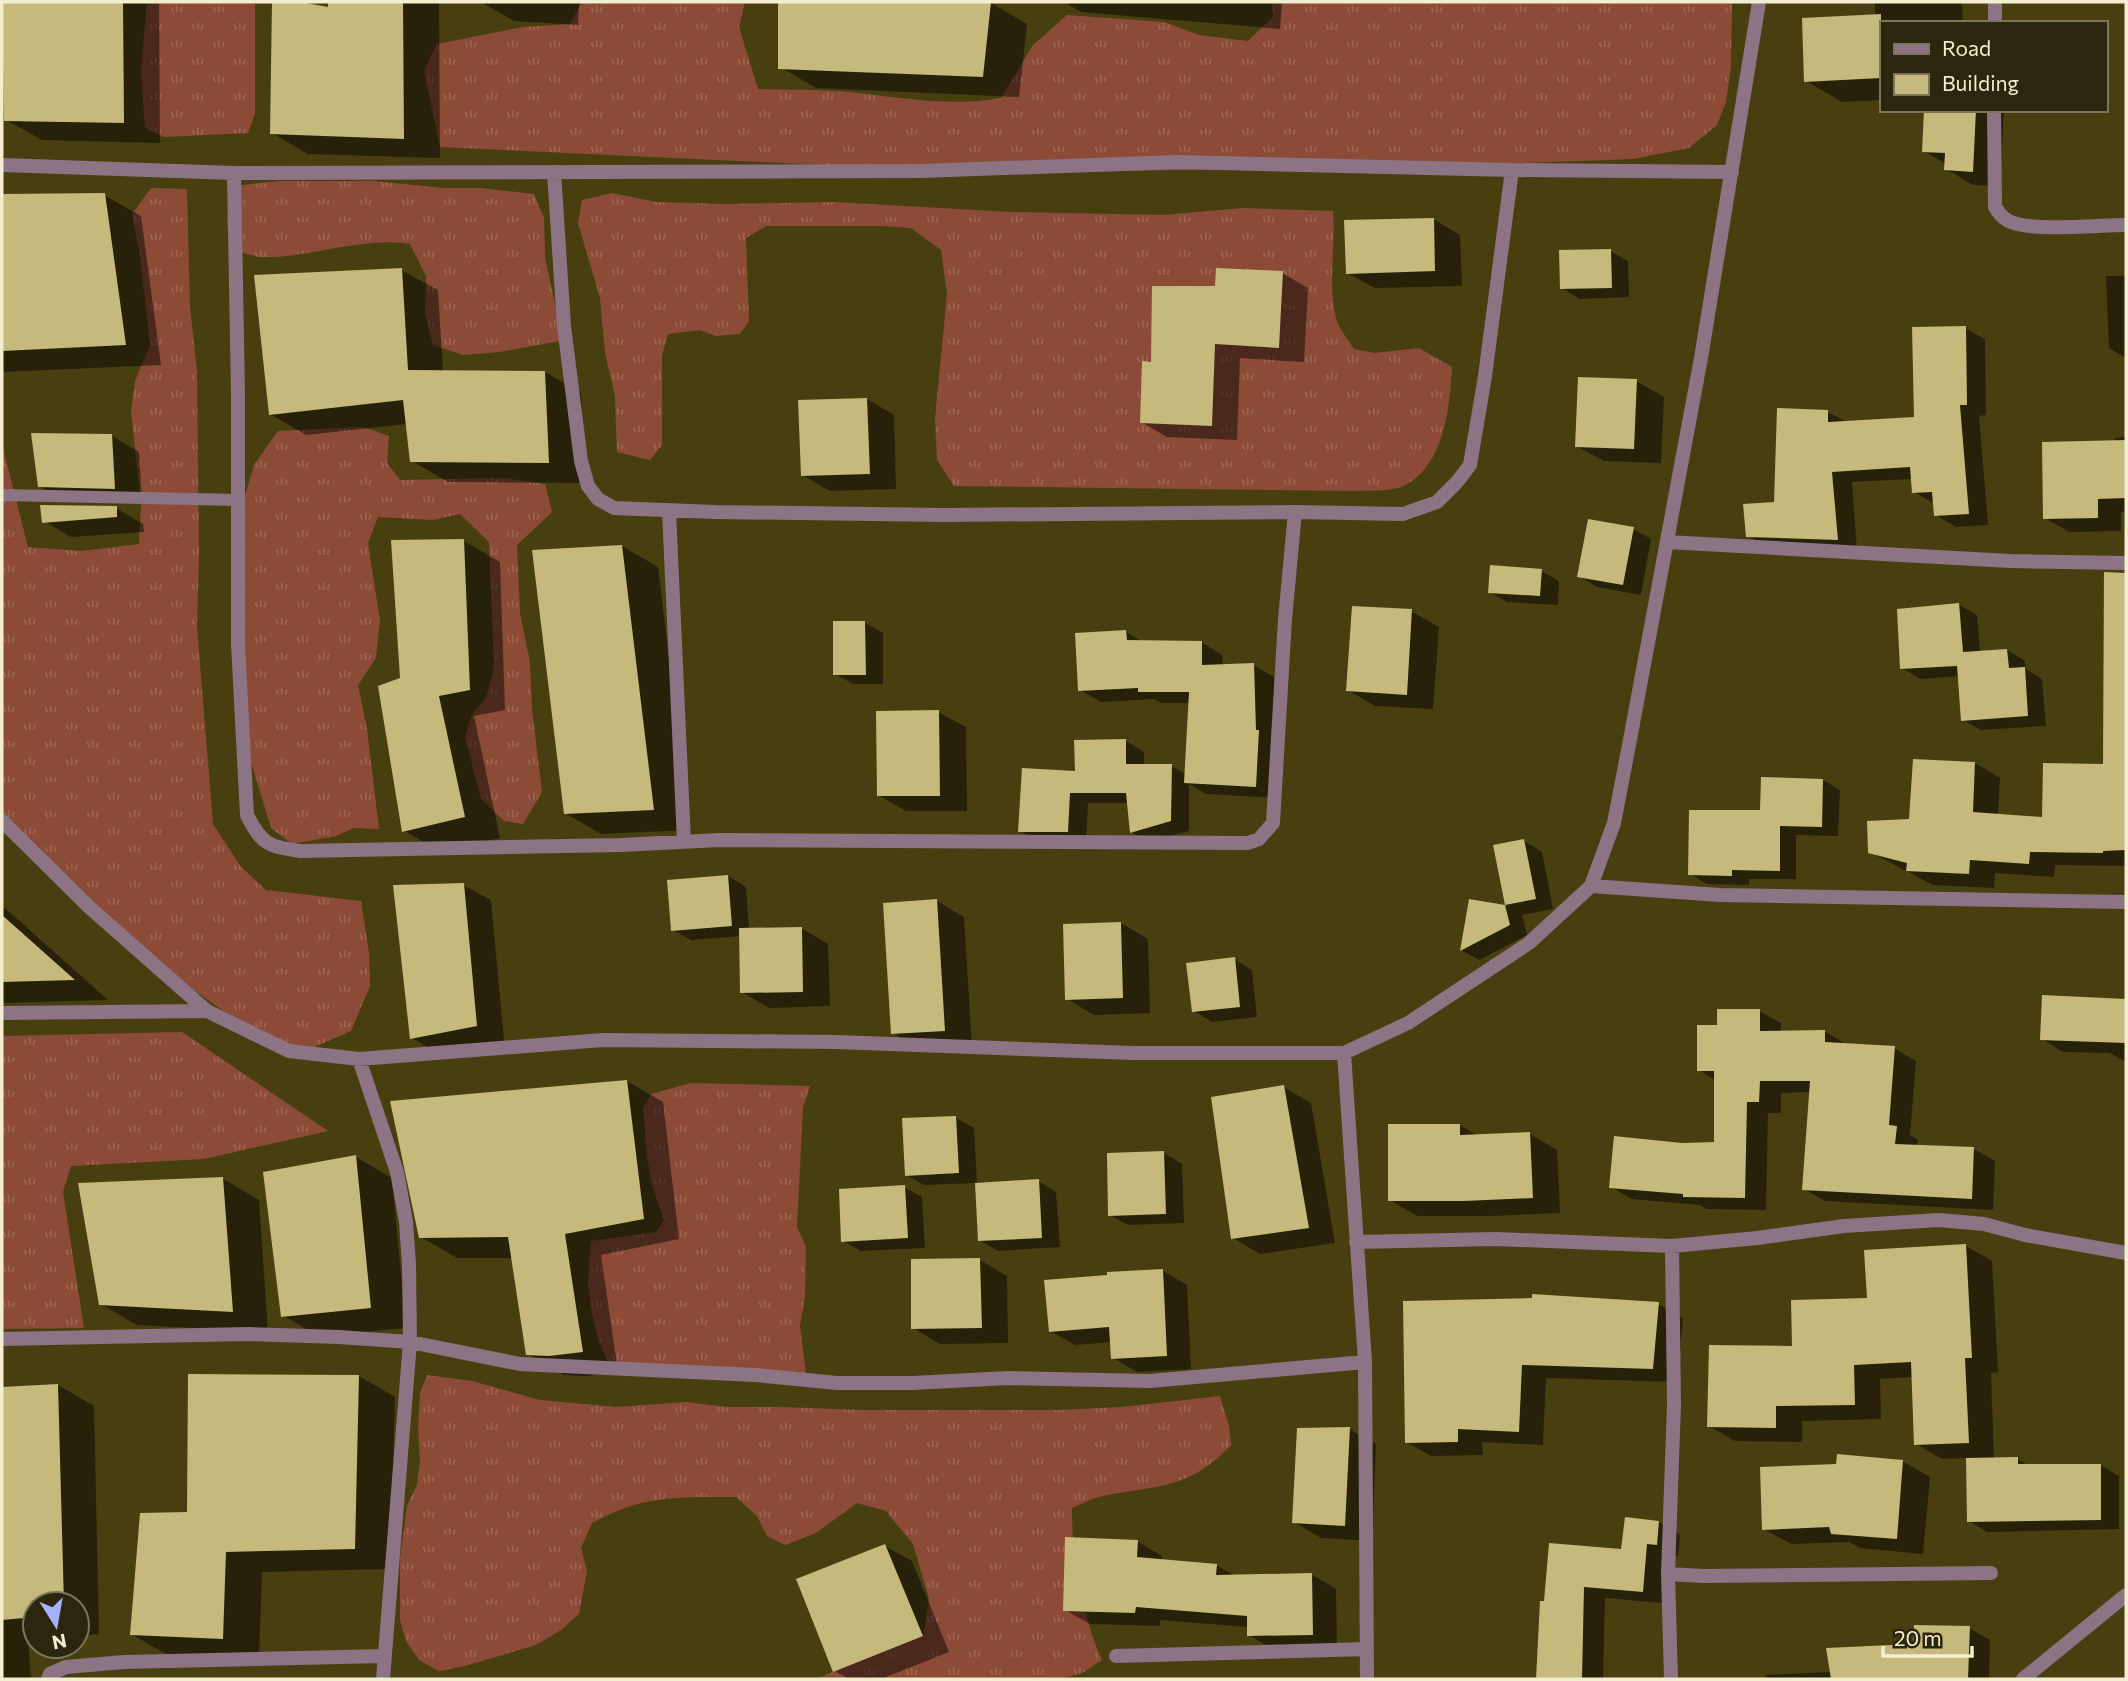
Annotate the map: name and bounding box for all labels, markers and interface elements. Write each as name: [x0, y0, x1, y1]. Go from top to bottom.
legend: [1880, 21, 2107, 112]
text: Road: [1942, 35, 1991, 60]
text: Building: [1942, 70, 2019, 95]
north arrow: [21, 1590, 91, 1660]
scale bar: [1883, 1614, 1972, 1658]
text: 20 m: [1894, 1625, 1942, 1650]
text: N: [50, 1630, 69, 1655]

